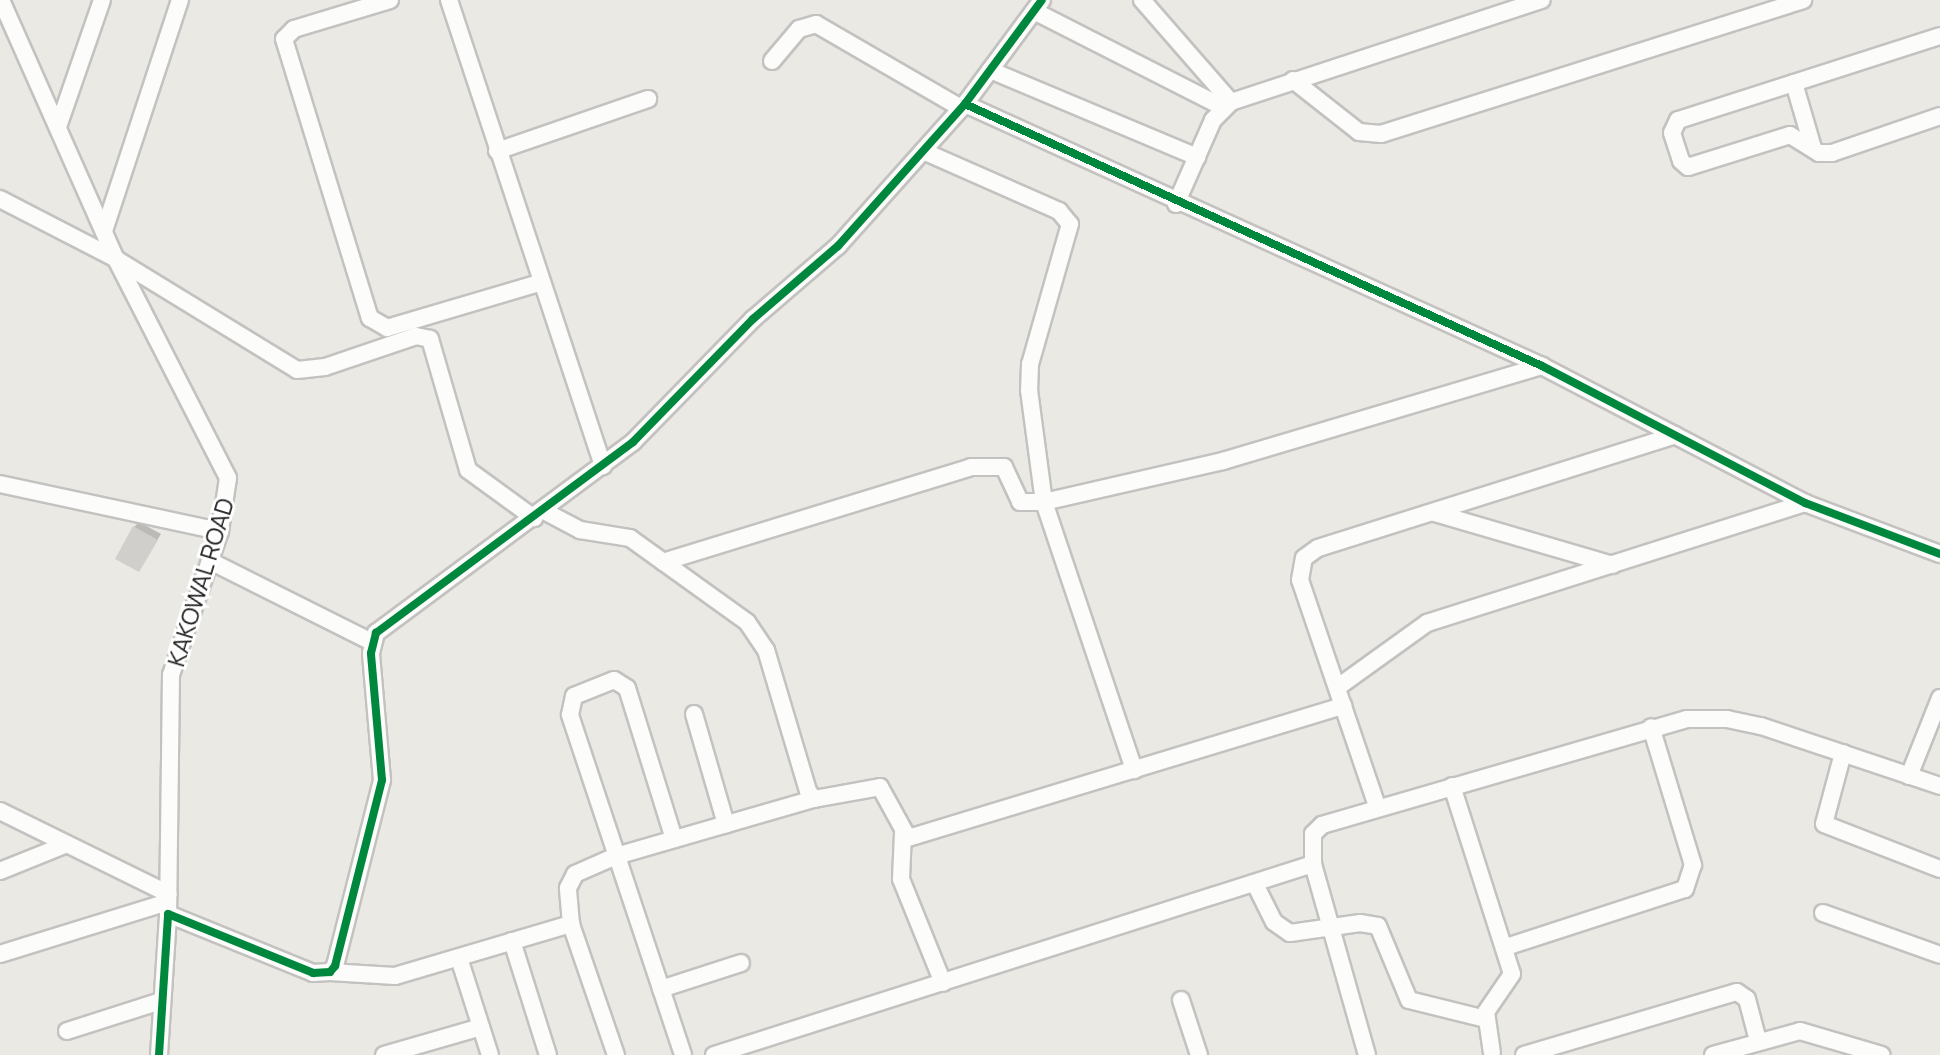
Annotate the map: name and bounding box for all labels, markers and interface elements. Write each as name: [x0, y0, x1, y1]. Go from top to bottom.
street label: KAKOWAL ROAD: [161, 494, 239, 670]

